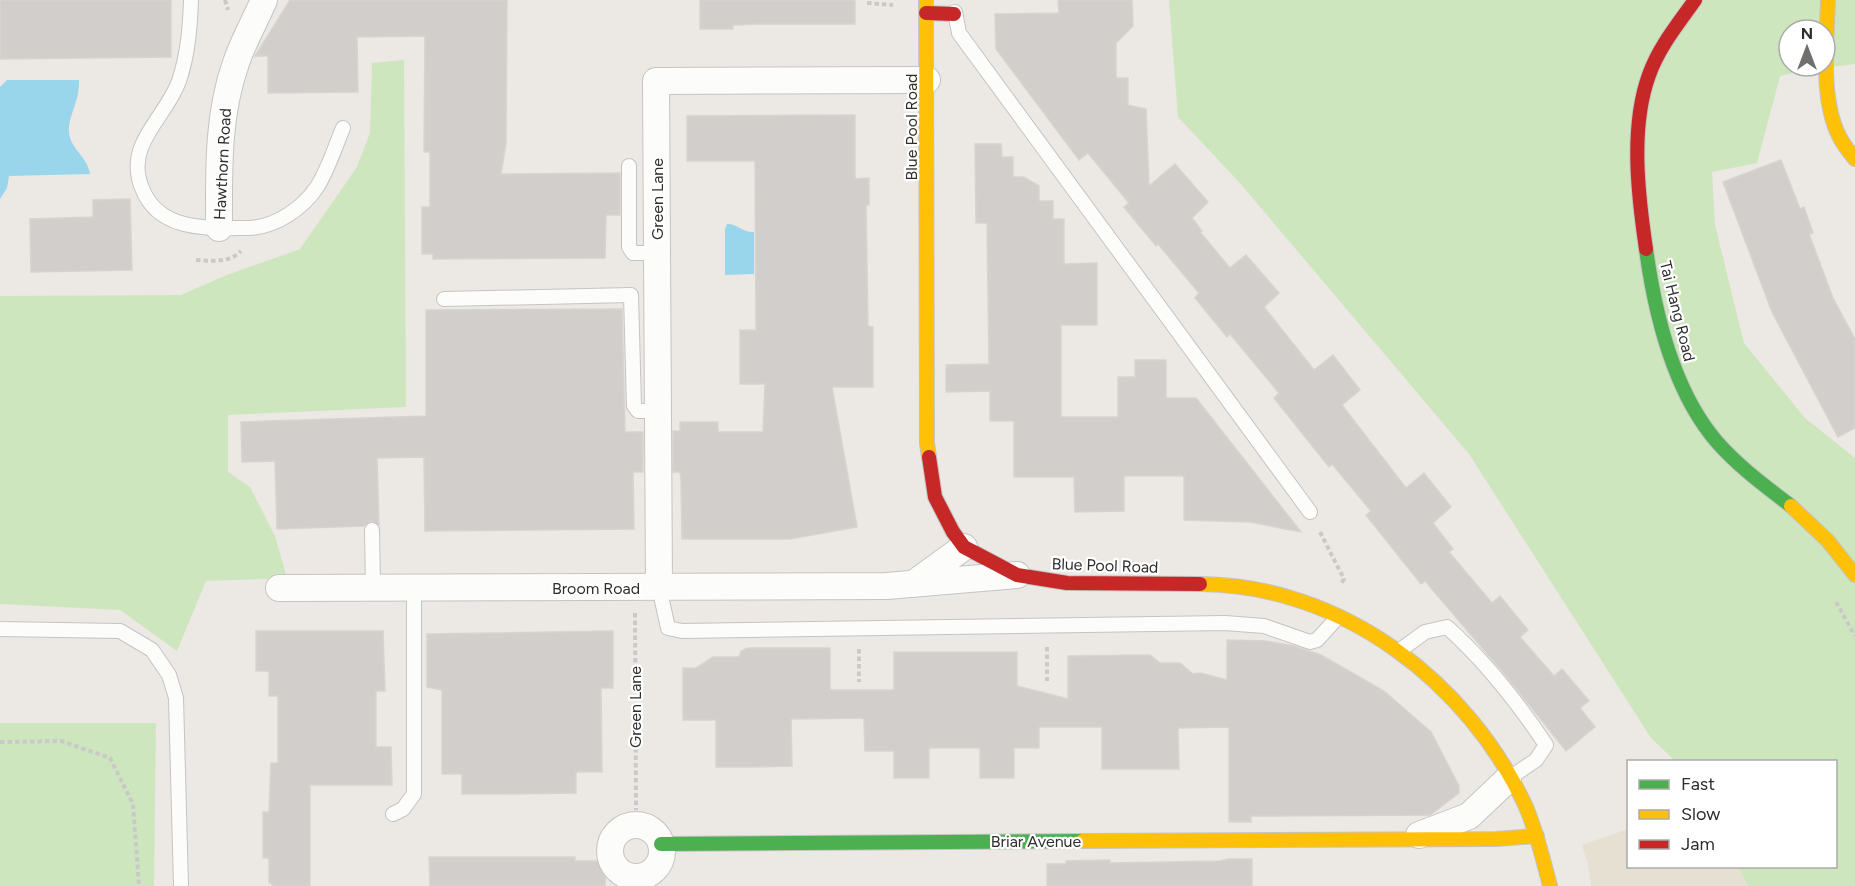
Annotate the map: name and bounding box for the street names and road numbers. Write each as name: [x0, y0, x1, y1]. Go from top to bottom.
street label: Blue Pool Road: [902, 74, 921, 180]
street label: Hawthorn Road: [210, 108, 235, 220]
street label: Green Lane: [648, 158, 667, 240]
street label: Tai Hang Road: [1656, 259, 1699, 363]
street label: Blue Pool Road: [1051, 554, 1159, 577]
street label: Broom Road: [552, 579, 640, 598]
street label: Green Lane: [626, 666, 645, 748]
street label: Briar Avenue: [991, 832, 1082, 851]

